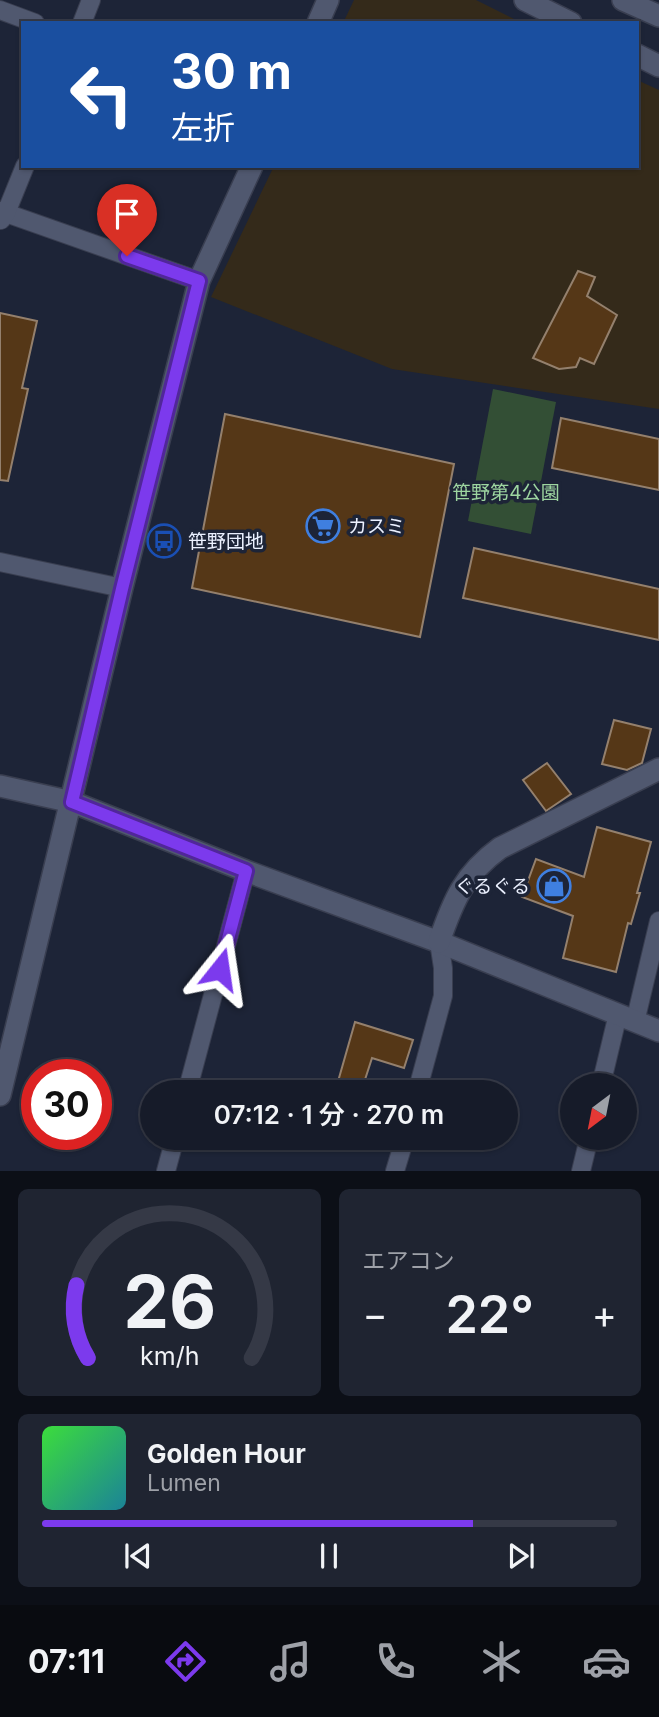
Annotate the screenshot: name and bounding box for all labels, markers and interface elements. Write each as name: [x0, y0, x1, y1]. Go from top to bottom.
text: 30 m: [171, 42, 292, 101]
icon: left: [56, 49, 147, 140]
text: 左折: [171, 108, 235, 147]
pin: [97, 184, 157, 256]
icon: arrive: [108, 195, 146, 233]
park label: 笹野第4公園: [452, 481, 560, 504]
supermarket icon: カスミ: [304, 507, 342, 545]
place label: カスミ: [348, 515, 405, 538]
bus stop icon: 笹野団地: [145, 522, 183, 560]
place label: 笹野団地: [188, 530, 264, 553]
shop icon: ぐるぐる: [535, 867, 573, 905]
place label: ぐるぐる: [455, 875, 530, 898]
position arrow: [183, 932, 257, 1006]
speed limit sign: 30: [21, 1059, 112, 1150]
north arrow: [560, 1073, 637, 1150]
map controls: [560, 1073, 637, 1150]
text: 07:12 · 1 分 · 270 m: [214, 1099, 444, 1130]
text: エアコン: [363, 1247, 455, 1275]
text: 26: [123, 1258, 216, 1347]
text: 22°: [445, 1283, 534, 1346]
text: −: [363, 1291, 388, 1337]
text: +: [592, 1291, 617, 1337]
text: km/h: [140, 1341, 199, 1371]
text: Golden Hour: [147, 1438, 306, 1469]
text: Lumen: [147, 1469, 221, 1497]
icon: previous: [119, 1537, 157, 1575]
icon: pause: [310, 1537, 348, 1575]
icon: next: [502, 1537, 540, 1575]
icon: directions: [161, 1637, 210, 1686]
icon: music: [266, 1637, 315, 1686]
icon: phone: [371, 1637, 420, 1686]
icon: climate: [477, 1637, 526, 1686]
icon: car: [582, 1637, 631, 1686]
text: 07:11: [28, 1642, 105, 1681]

